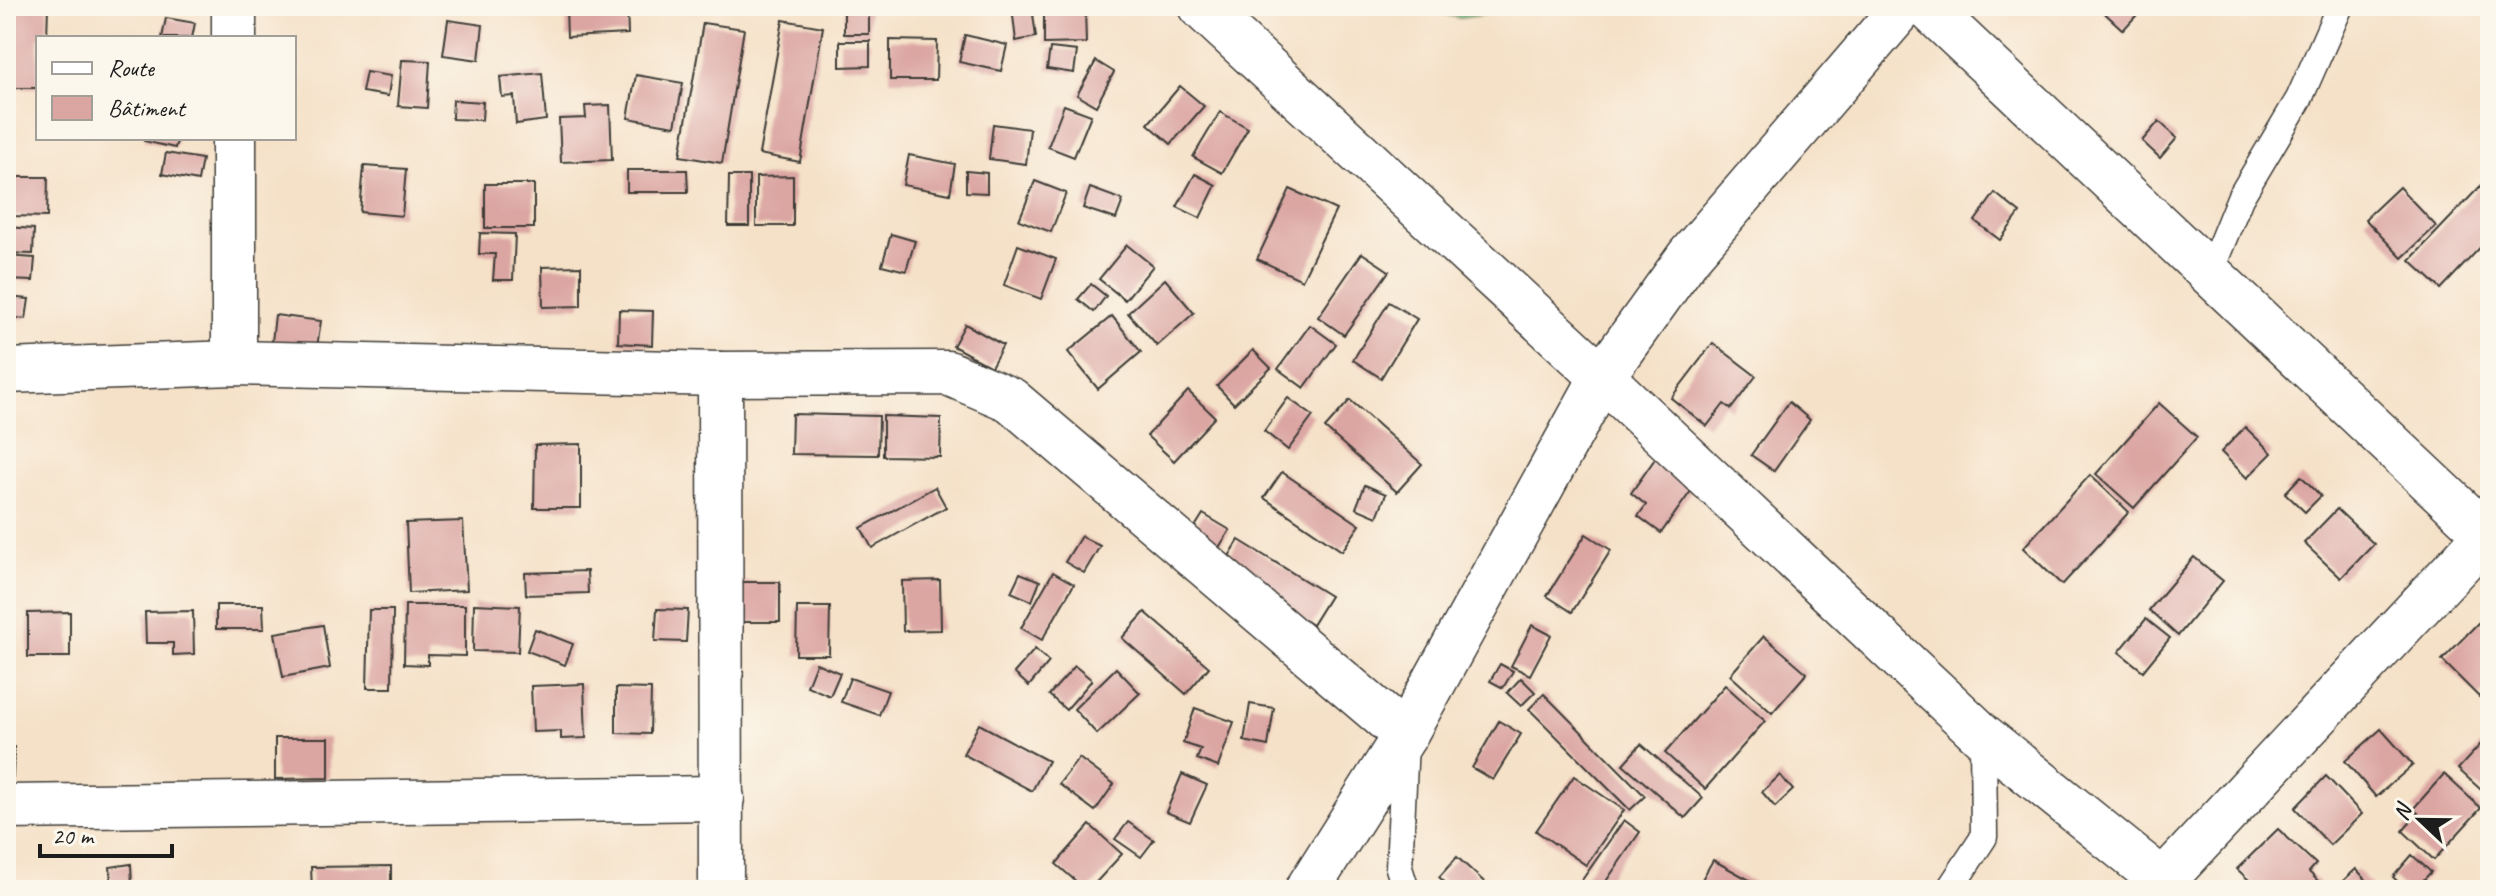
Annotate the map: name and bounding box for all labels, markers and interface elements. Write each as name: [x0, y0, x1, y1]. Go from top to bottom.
legend: [36, 36, 296, 140]
text: Route: [108, 53, 156, 83]
text: Bâtiment: [108, 93, 187, 123]
north arrow: [2380, 780, 2460, 860]
text: N: [2387, 798, 2419, 824]
scale bar: [40, 808, 172, 858]
text: 20 m: [52, 821, 95, 851]

